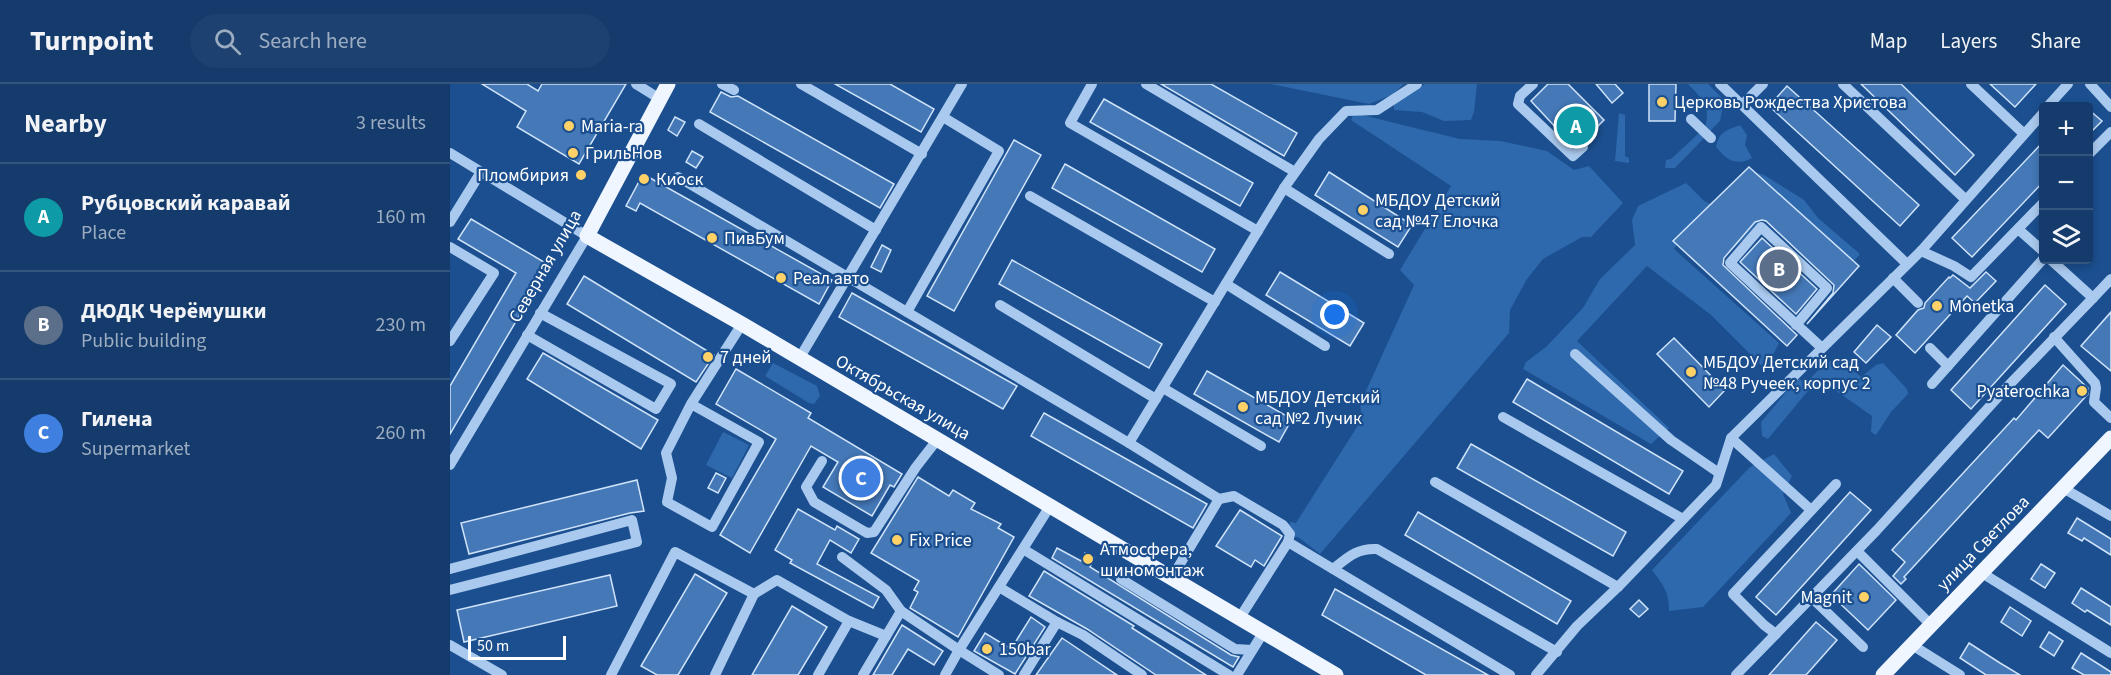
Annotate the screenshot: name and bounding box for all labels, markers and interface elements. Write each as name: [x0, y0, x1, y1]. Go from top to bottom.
search box: [190, 14, 610, 68]
text: Turnpoint: [30, 21, 154, 61]
icon: search: [211, 25, 244, 58]
text: Search here: [259, 25, 367, 57]
text: Map: [1870, 26, 1907, 56]
text: Layers: [1940, 26, 1997, 56]
text: Share: [2030, 26, 2081, 56]
place label: Церковь Рождества Христова: [1674, 90, 1907, 115]
marker: Церковь Рождества Христова: [1655, 95, 1669, 109]
map controls: [2039, 102, 2093, 264]
button: +: [2039, 102, 2093, 156]
pin: A: [1556, 104, 1596, 148]
text: Nearby: [24, 105, 107, 142]
text: 3 results: [356, 109, 426, 137]
place label: Maria-ra: [581, 114, 643, 139]
marker: Maria-ra: [562, 119, 576, 133]
place label: ГрильНов: [585, 141, 662, 166]
marker: ГрильНов: [566, 146, 580, 160]
button: −: [2039, 156, 2093, 210]
place label: Пломбирия: [477, 163, 569, 188]
place label: Киоск: [656, 167, 704, 192]
marker: Пломбирия: [574, 168, 588, 182]
marker: Киоск: [637, 172, 651, 186]
text: Рубцовский каравай: [81, 187, 291, 219]
place label: МБДОУ Детский сад №47 Елочка: [1375, 188, 1500, 234]
text: A: [38, 203, 49, 231]
text: 160 m: [376, 203, 426, 231]
marker: МБДОУ Детский сад №47 Елочка: [1356, 203, 1370, 217]
street label: Северная улица: [503, 205, 588, 327]
button: layers: [2039, 210, 2093, 264]
text: Place: [81, 219, 126, 247]
place label: ПивБум: [724, 226, 785, 251]
marker: ПивБум: [705, 231, 719, 245]
pin: B: [1760, 246, 1798, 291]
place label: Реал авто: [793, 266, 869, 291]
marker: Реал авто: [774, 271, 788, 285]
place label: Monetka: [1949, 294, 2014, 319]
text: ДЮДК Черёмушки: [81, 295, 267, 327]
marker: Monetka: [1930, 299, 1944, 313]
your location: [1320, 300, 1349, 329]
text: B: [37, 311, 50, 339]
text: 230 m: [376, 311, 426, 339]
text: Public building: [81, 327, 206, 355]
place label: 7 дней: [720, 345, 771, 370]
street label: Октябрьская улица: [831, 349, 975, 446]
marker: 7 дней: [701, 350, 715, 364]
place label: МБДОУ Детский сад №48 Ручеек, корпус 2: [1703, 350, 1871, 396]
marker: МБДОУ Детский сад №48 Ручеек, корпус 2: [1684, 365, 1698, 379]
place label: Pyaterochka: [1977, 379, 2070, 404]
marker: Pyaterochka: [2075, 384, 2089, 398]
place label: МБДОУ Детский сад №2 Лучик: [1255, 385, 1380, 431]
marker: МБДОУ Детский сад №2 Лучик: [1236, 400, 1250, 414]
text: Гилена: [81, 403, 153, 435]
text: C: [38, 419, 49, 447]
text: 260 m: [376, 419, 426, 447]
text: Supermarket: [81, 435, 190, 463]
pin: C: [842, 456, 880, 500]
street label: улица Светлова: [1931, 490, 2035, 597]
place label: Fix Price: [909, 528, 972, 553]
marker: Fix Price: [890, 533, 904, 547]
place label: Атмосфера, шиномонтаж: [1100, 537, 1205, 583]
marker: Атмосфера, шиномонтаж: [1081, 552, 1095, 566]
place label: Magnit: [1800, 585, 1852, 610]
marker: Magnit: [1857, 590, 1871, 604]
scale bar: [468, 633, 566, 660]
text: 50 m: [477, 635, 509, 657]
place label: 150bar: [999, 637, 1052, 662]
marker: 150bar: [980, 642, 994, 656]

